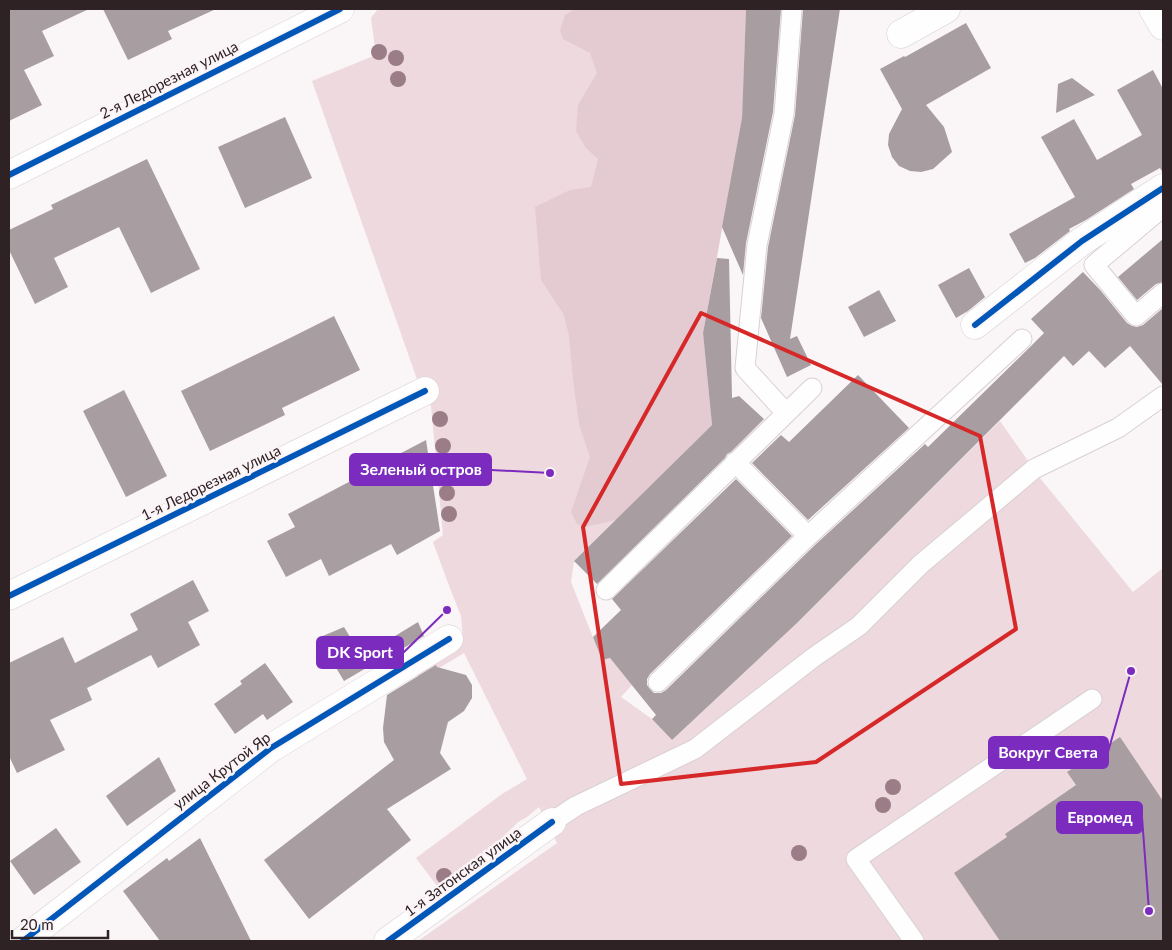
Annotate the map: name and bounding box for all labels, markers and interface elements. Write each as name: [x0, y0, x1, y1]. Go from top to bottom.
street label: 2-я Ледорезная улица: [96, 36, 241, 122]
street label: 1-я Ледорезная улица: [138, 441, 283, 524]
callout: Зеленый остров: [350, 454, 491, 485]
text: Зеленый остров: [360, 459, 482, 478]
callout: DK Sport: [317, 637, 403, 668]
text: DK Sport: [327, 642, 393, 661]
street label: улица Крутой Яр: [169, 728, 274, 813]
callout: Вокруг Света: [989, 737, 1108, 768]
text: Вокруг Света: [998, 742, 1098, 761]
callout: Евромед: [1057, 802, 1142, 833]
text: Евромед: [1067, 807, 1133, 826]
street label: 1-я Затонская улица: [400, 823, 524, 920]
scale bar: [12, 908, 109, 940]
text: 20 m: [20, 915, 54, 933]

